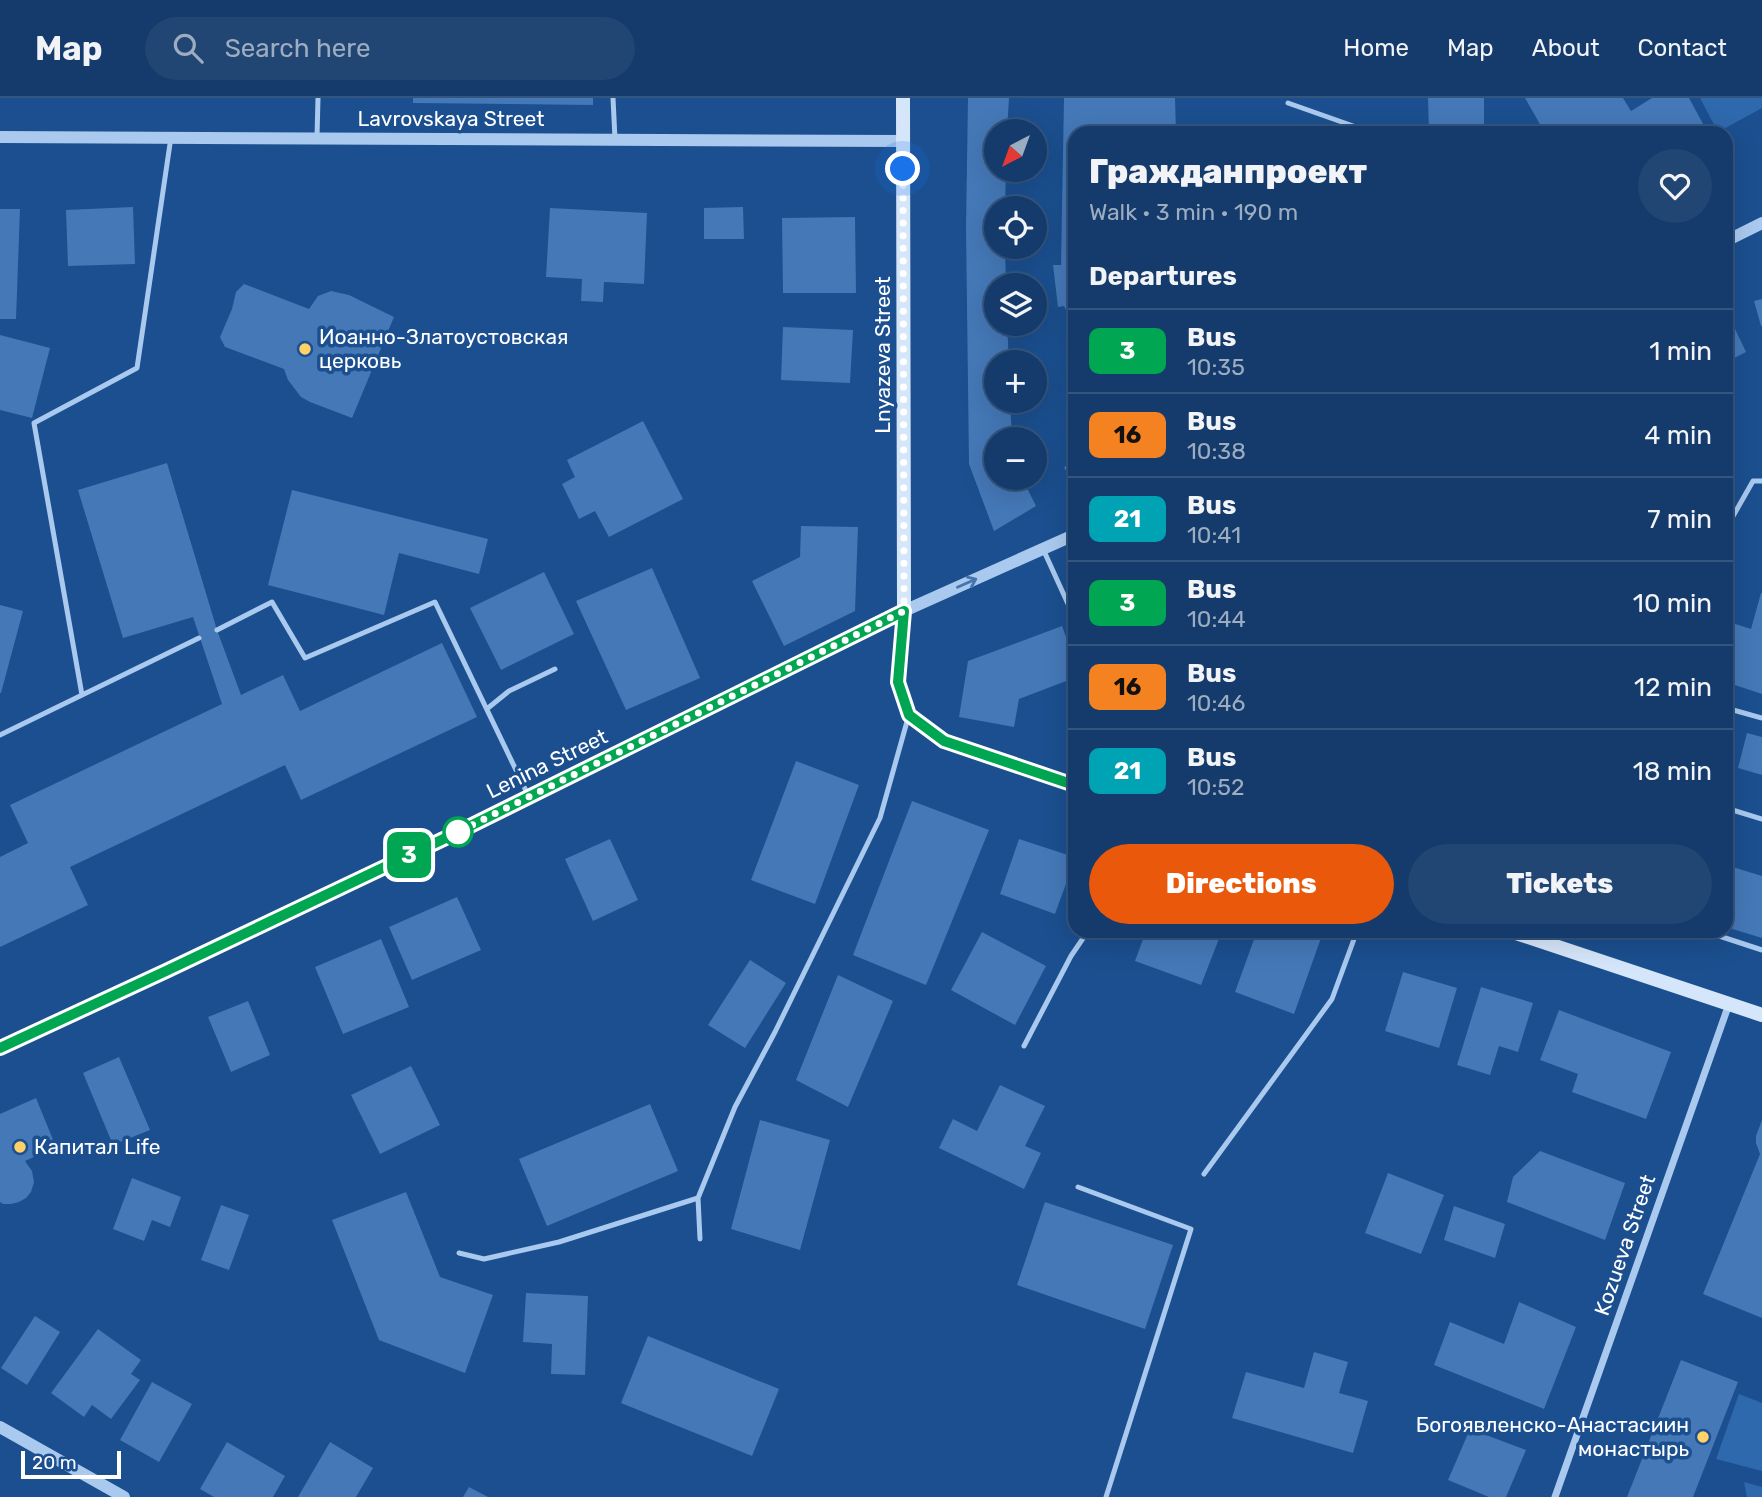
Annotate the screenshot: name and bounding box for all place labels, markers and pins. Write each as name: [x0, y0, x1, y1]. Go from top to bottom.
place label: Иоанно-Златоустовская церковь: [319, 324, 568, 373]
marker: Иоанно-Златоустовская церковь: [297, 341, 313, 357]
unlabelled marker: [443, 817, 473, 847]
place label: Капитал Life: [34, 1134, 160, 1159]
marker: Капитал Life: [12, 1139, 28, 1155]
place label: Богоявленско-Анастасиин монастырь: [1416, 1412, 1689, 1461]
marker: Богоявленско-Анастасиин монастырь: [1695, 1429, 1711, 1445]

